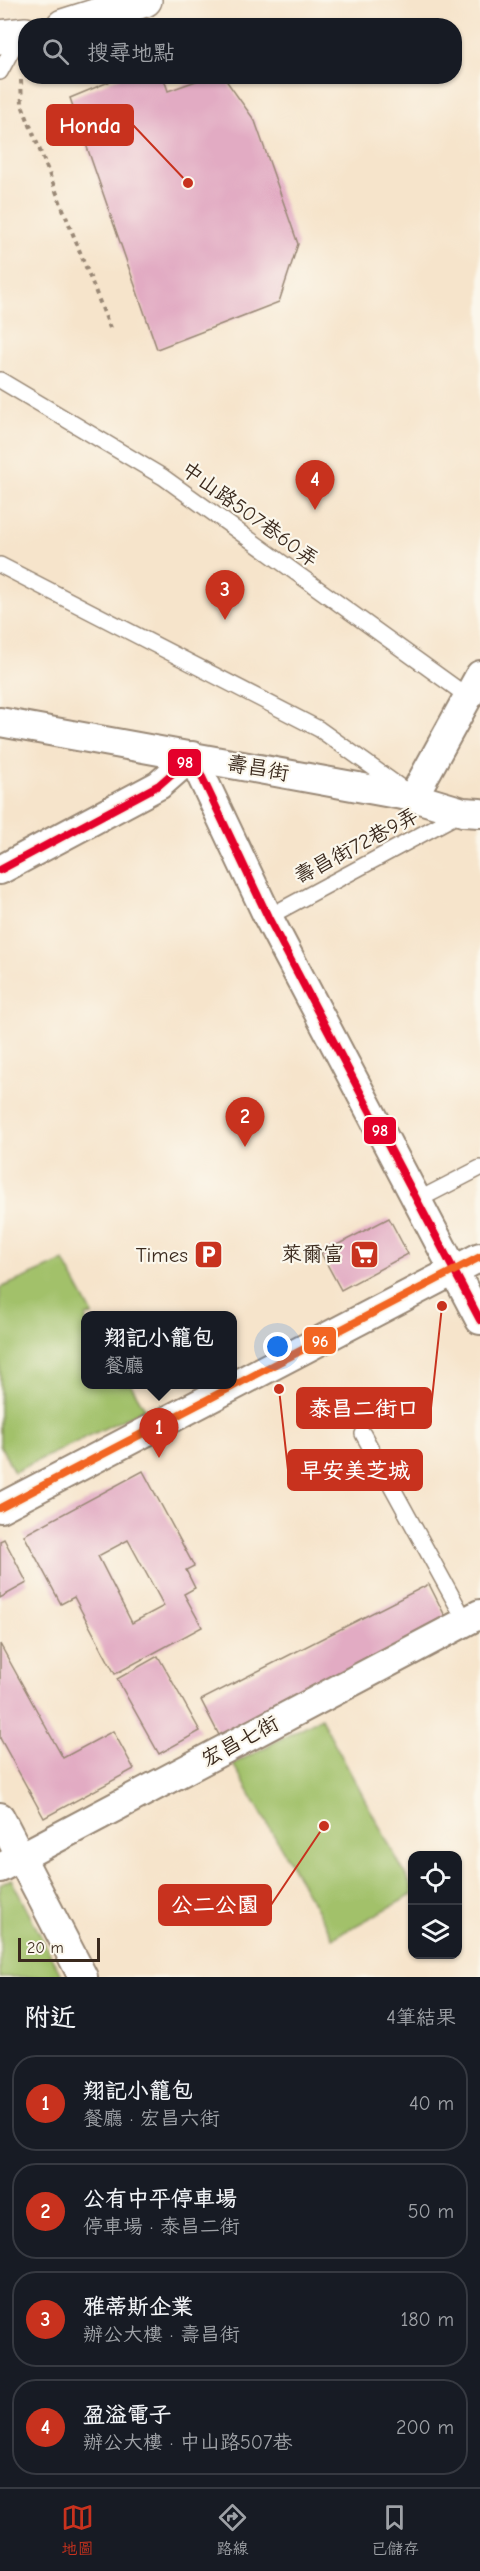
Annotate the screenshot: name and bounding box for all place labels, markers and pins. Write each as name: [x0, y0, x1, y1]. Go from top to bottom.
callout: Honda: [47, 105, 133, 145]
pin: 4: [296, 460, 334, 510]
pin: 3: [206, 570, 244, 620]
pin: 2: [226, 1098, 264, 1147]
supermarket icon: 萊爾富: [349, 1238, 381, 1270]
parking icon: Times: [193, 1239, 225, 1271]
place label: 萊爾富: [281, 1242, 344, 1266]
place label: Times: [136, 1243, 188, 1267]
callout: 泰昌二街口: [297, 1388, 431, 1428]
pin: 1: [140, 1408, 178, 1458]
callout: 早安美芝城: [288, 1450, 422, 1490]
callout: 公二公園: [159, 1885, 271, 1925]

